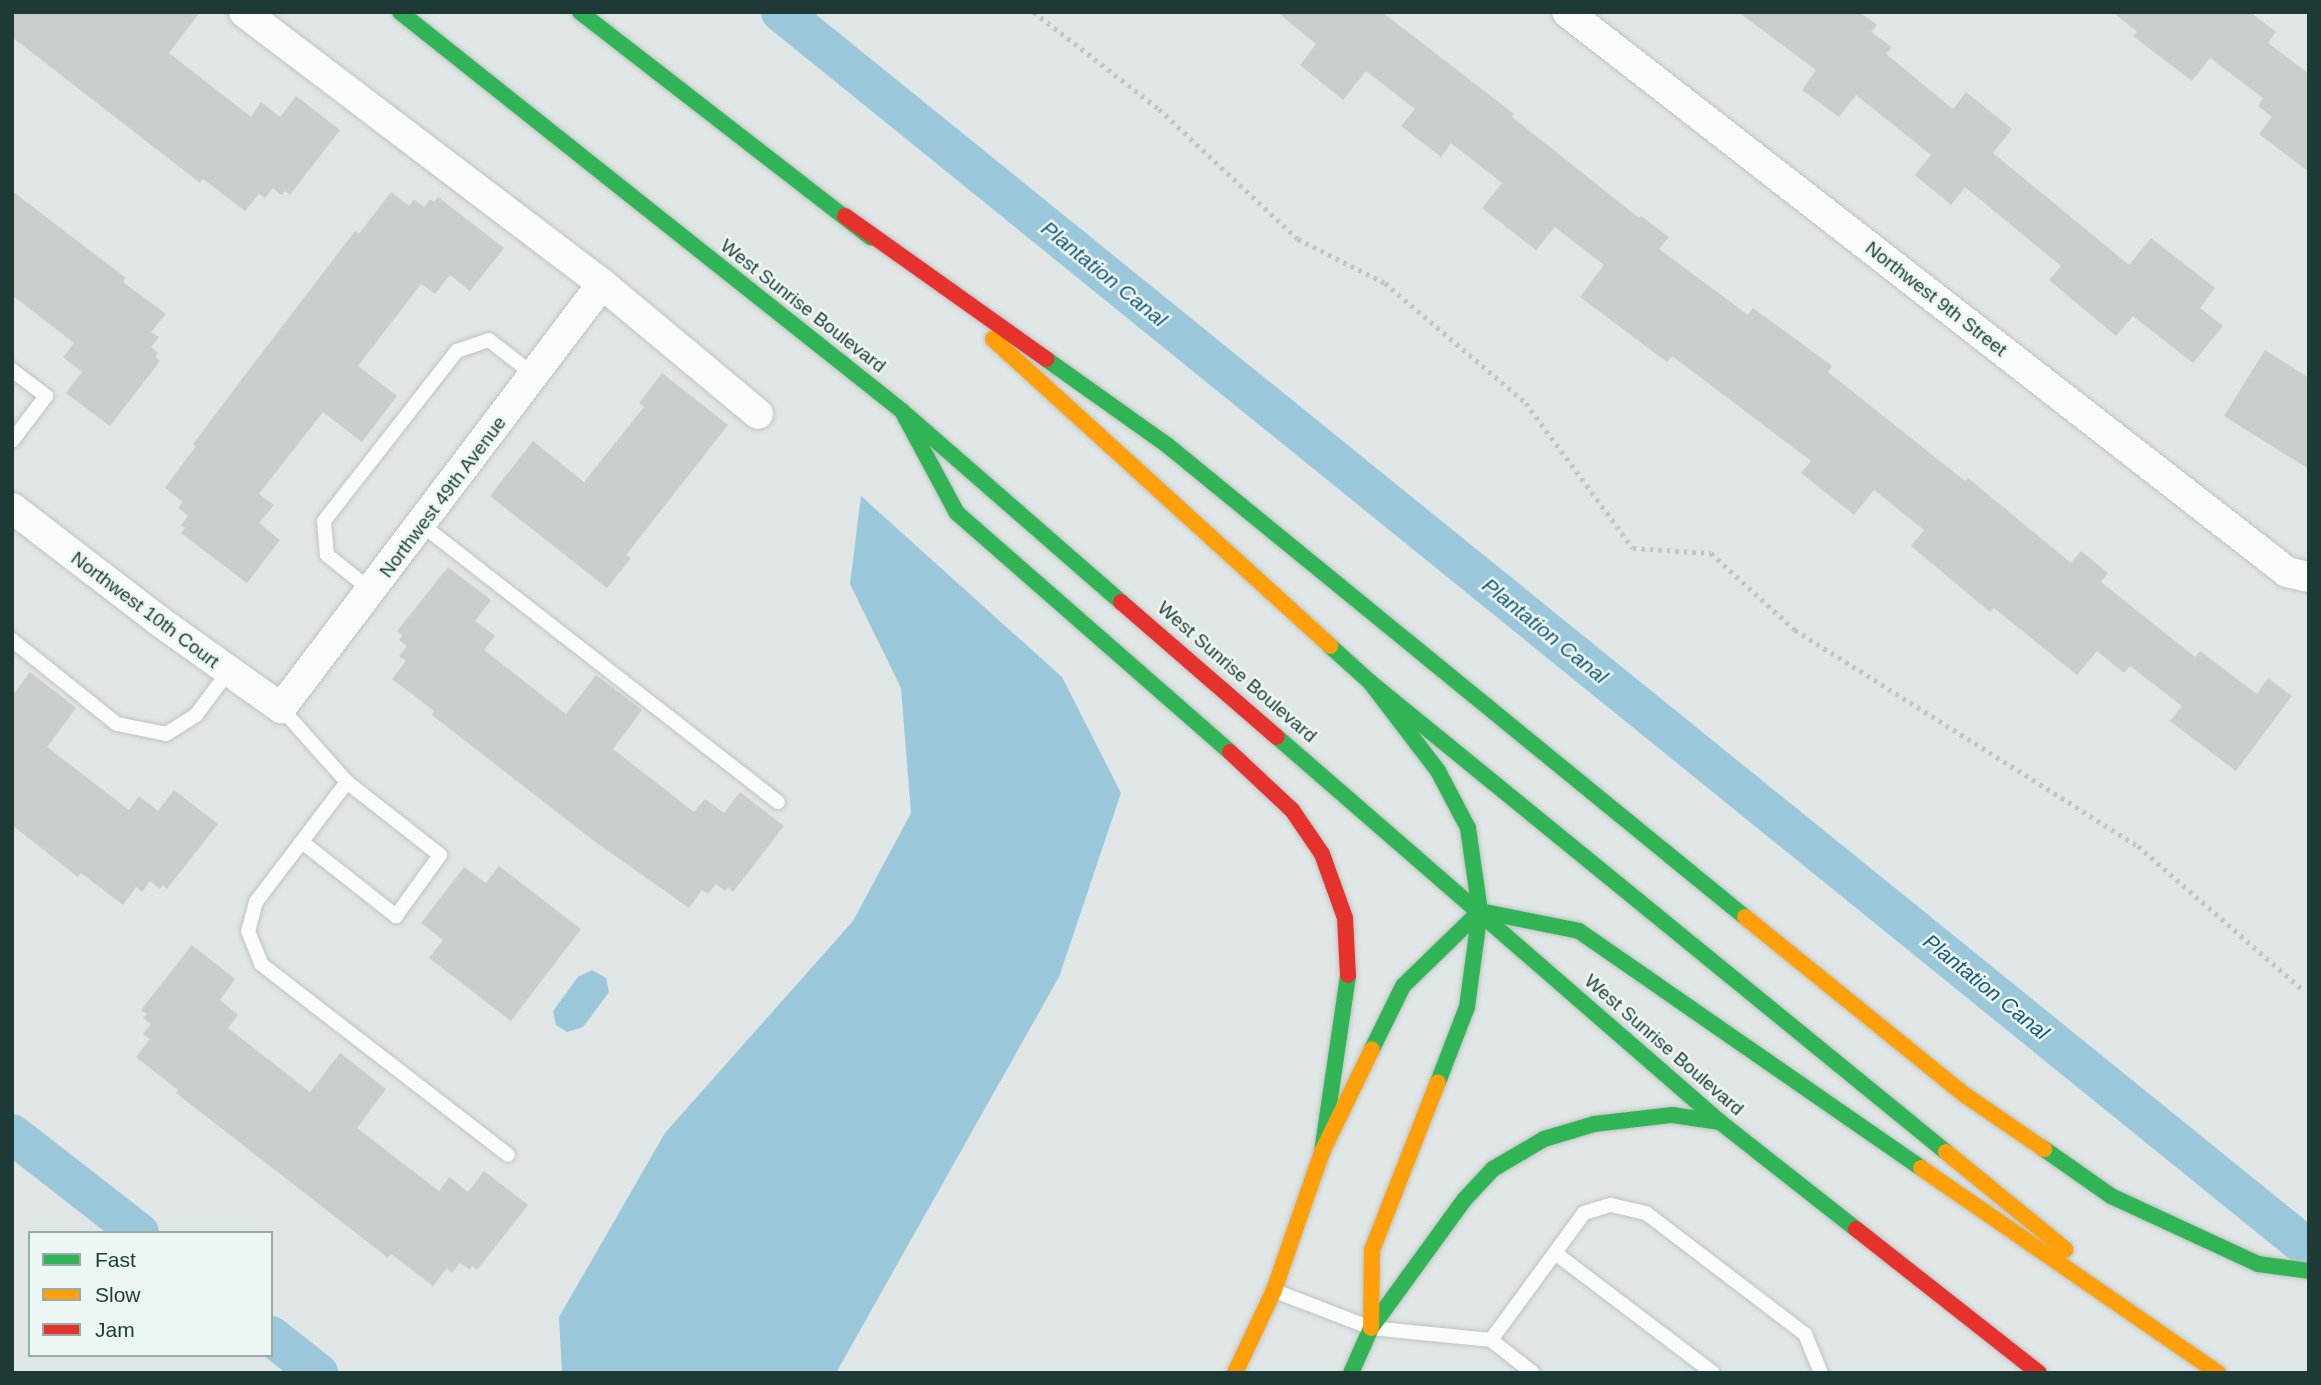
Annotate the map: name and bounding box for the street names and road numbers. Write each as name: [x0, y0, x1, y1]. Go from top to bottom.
street label: West Sunrise Boulevard: [716, 234, 890, 378]
street label: Northwest 9th Street: [1861, 237, 2011, 361]
street label: Northwest 49th Avenue: [375, 411, 511, 583]
street label: Northwest 10th Court: [66, 547, 224, 673]
street label: West Sunrise Boulevard: [1153, 597, 1321, 747]
street label: West Sunrise Boulevard: [1580, 970, 1748, 1120]

